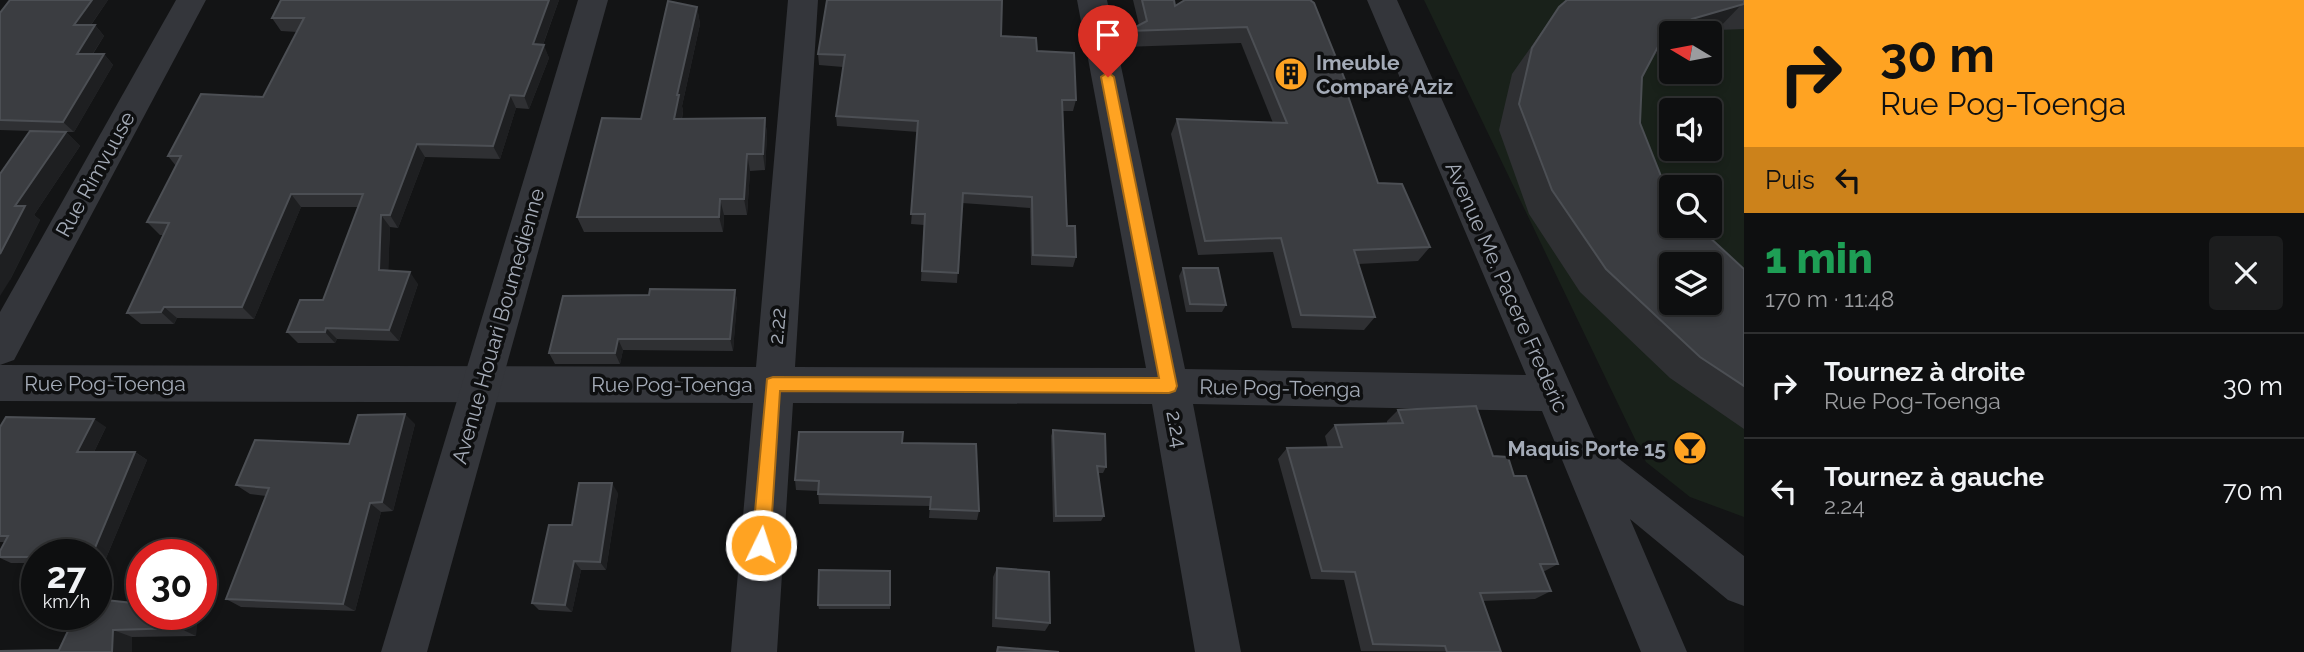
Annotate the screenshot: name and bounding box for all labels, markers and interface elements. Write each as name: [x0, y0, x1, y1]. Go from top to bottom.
pin: [1078, 5, 1138, 77]
icon: arrive: [1089, 16, 1127, 54]
north arrow: [1659, 21, 1722, 84]
map controls: [1659, 21, 1722, 315]
text: 30 m: [1880, 26, 1995, 83]
icon: right: [1765, 28, 1856, 119]
place label: Imeuble Comparé Aziz: [1316, 50, 1453, 99]
building icon: Imeuble Comparé Aziz: [1272, 55, 1310, 93]
text: Rue Pog-Toenga: [1880, 85, 2126, 122]
button: sound: [1659, 98, 1722, 161]
street label: Rue Rimvuuse: [50, 107, 140, 241]
street label: Avenue Me. Pacere Frederic: [1440, 158, 1574, 416]
icon: left: [1829, 161, 1867, 199]
text: Puis: [1765, 165, 1815, 195]
button: search: [1659, 175, 1722, 238]
street label: Avenue Houari Boumedienne: [447, 185, 549, 467]
text: 1 min: [1765, 234, 1873, 283]
button: close: [2209, 236, 2283, 310]
button: layers: [1659, 252, 1722, 315]
text: 170 m · 11:48: [1765, 285, 1894, 312]
street label: 2.22: [763, 307, 791, 345]
text: Tournez à droite: [1824, 357, 2025, 387]
icon: right: [1765, 367, 1803, 405]
street label: Rue Pog-Toenga: [24, 371, 186, 396]
text: 30 m: [2223, 371, 2283, 401]
street label: Rue Pog-Toenga: [591, 372, 753, 397]
street label: Rue Pog-Toenga: [1199, 374, 1361, 402]
text: Rue Pog-Toenga: [1824, 387, 2001, 414]
street label: 2.24: [1161, 408, 1193, 450]
bar icon: Maquis Porte 15: [1671, 429, 1709, 467]
place label: Maquis Porte 15: [1508, 436, 1666, 461]
text: Tournez à gauche: [1824, 462, 2044, 492]
icon: left: [1765, 472, 1803, 510]
text: 70 m: [2223, 476, 2283, 506]
text: 2.24: [1824, 492, 1865, 519]
position arrow: [724, 508, 798, 582]
speed limit sign: 30: [126, 539, 217, 630]
text: 27: [47, 555, 86, 596]
text: km/h: [43, 591, 90, 612]

